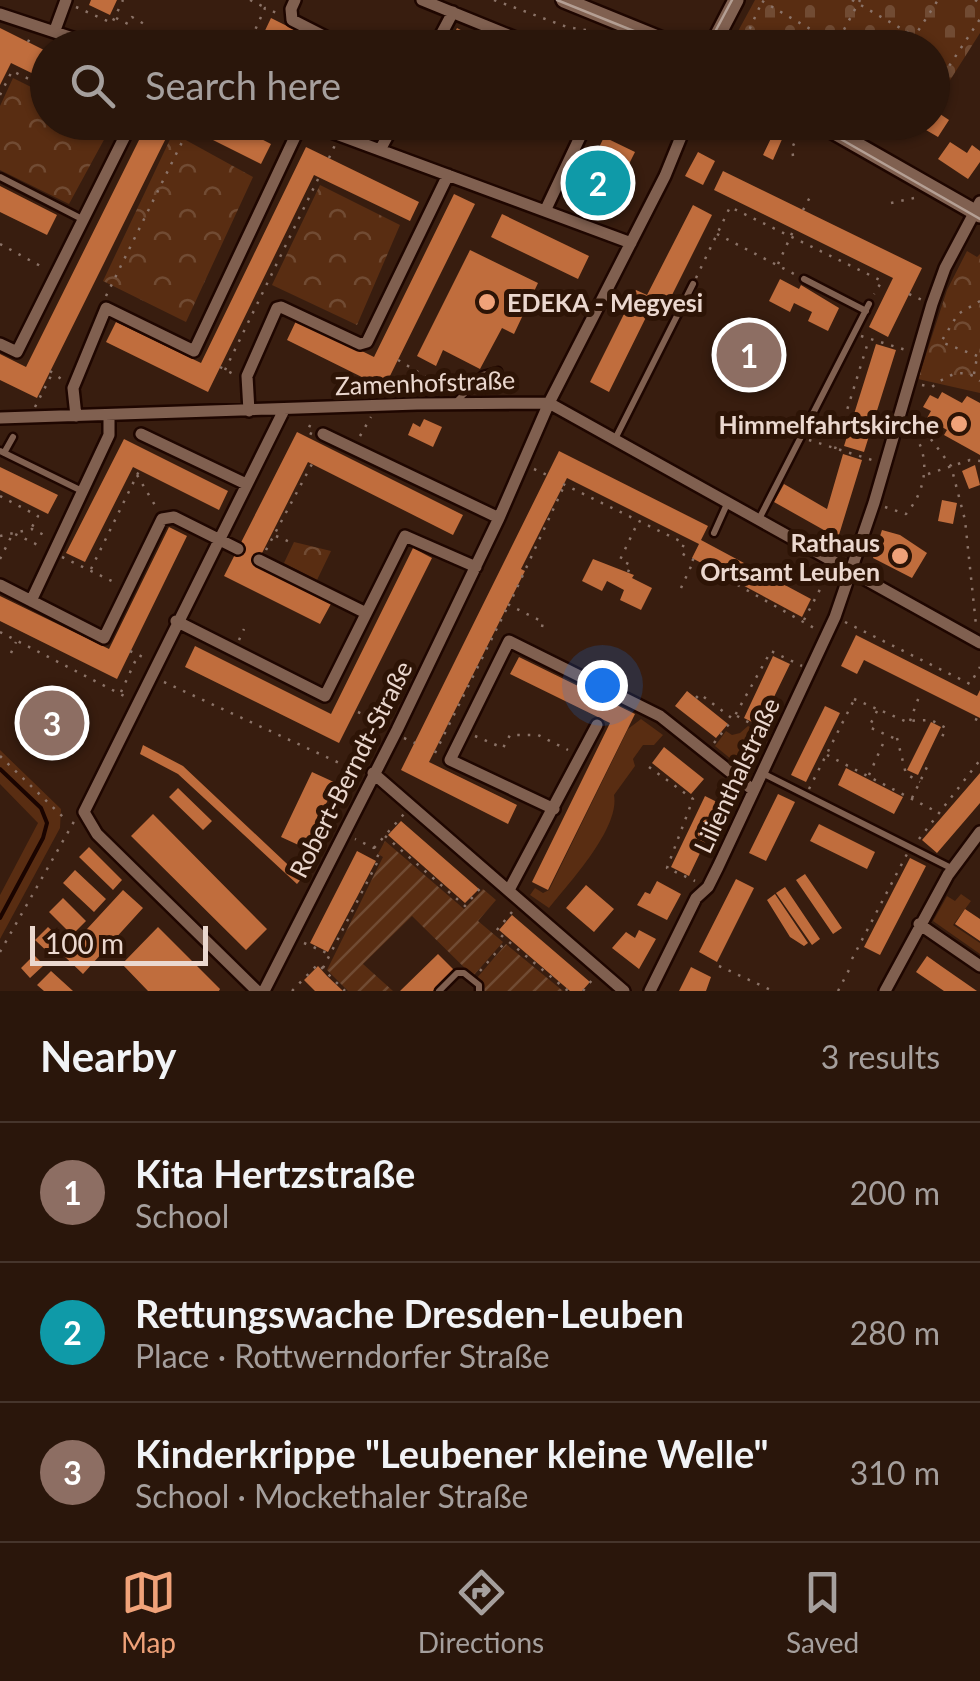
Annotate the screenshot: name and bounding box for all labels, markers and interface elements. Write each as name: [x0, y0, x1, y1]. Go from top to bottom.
search box: [30, 30, 950, 140]
icon: search: [65, 58, 120, 113]
text: Search here: [145, 62, 341, 108]
pin: 2: [566, 146, 630, 220]
place label: EDEKA - Megyesi: [507, 287, 703, 317]
marker: EDEKA - Megyesi: [476, 291, 498, 313]
pin: 1: [716, 318, 782, 392]
street label: Zamenhofstraße: [334, 364, 516, 400]
place label: Himmelfahrtskirche: [719, 409, 939, 439]
marker: Himmelfahrtskirche: [948, 413, 970, 435]
place label: Rathaus Ortsamt Leuben: [700, 527, 880, 586]
marker: Rathaus Ortsamt Leuben: [889, 545, 911, 567]
street label: Robert-Berndt-Straße: [282, 656, 418, 882]
your location: [577, 660, 628, 711]
pin: 3: [20, 686, 84, 760]
street label: Lilienthalstraße: [687, 693, 785, 857]
scale bar: [30, 921, 208, 966]
text: 100 m: [45, 926, 124, 960]
text: Nearby: [40, 1031, 177, 1081]
text: 3 results: [821, 1037, 940, 1076]
text: Kita Hertzstraße: [135, 1150, 415, 1196]
text: 1: [63, 1173, 82, 1212]
text: 200 m: [850, 1173, 940, 1212]
text: School: [135, 1196, 229, 1235]
text: Rettungswache Dresden-Leuben: [135, 1290, 684, 1336]
text: 2: [63, 1313, 82, 1352]
text: 280 m: [850, 1313, 940, 1352]
text: Place · Rottwerndorfer Straße: [135, 1336, 550, 1375]
text: Kinderkrippe "Leubener kleine Welle": [135, 1430, 768, 1476]
text: 3: [63, 1453, 82, 1492]
text: 310 m: [850, 1453, 940, 1492]
text: School · Mockethaler Straße: [135, 1476, 528, 1515]
tab: Map: [121, 1565, 176, 1659]
tab: Directions: [418, 1565, 544, 1659]
tab: Saved: [786, 1565, 859, 1659]

